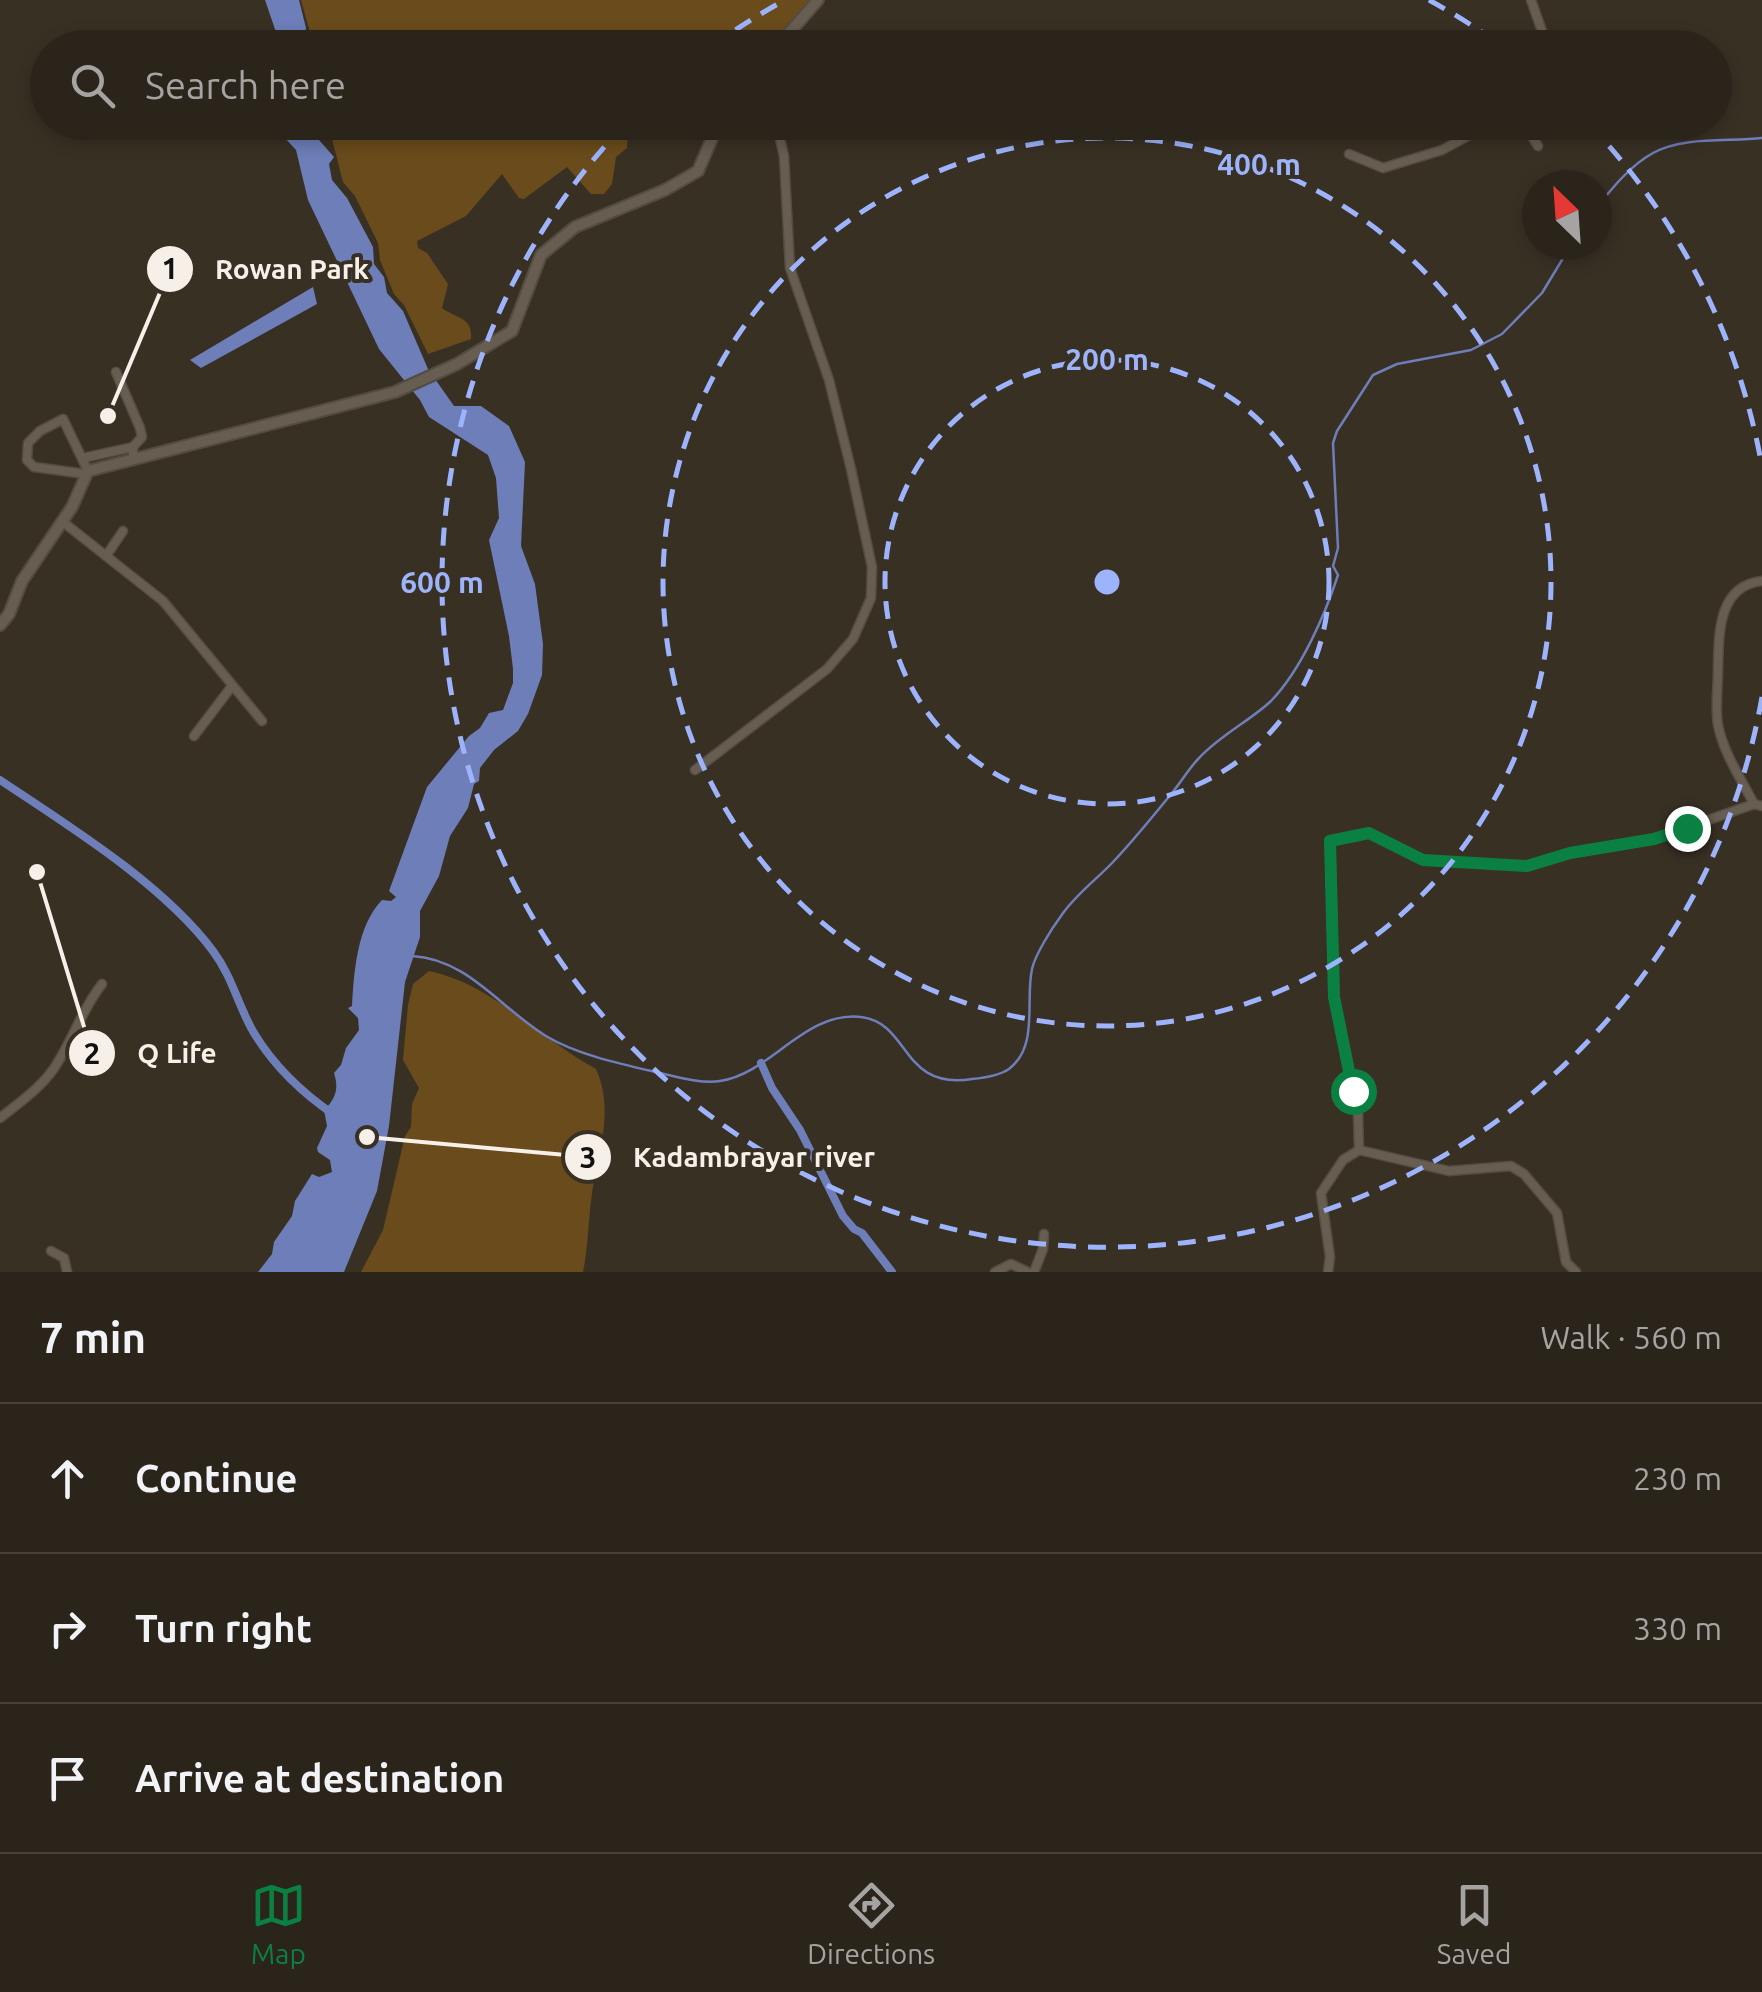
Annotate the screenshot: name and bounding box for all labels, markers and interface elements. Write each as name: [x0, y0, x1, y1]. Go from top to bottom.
search box: [30, 30, 1732, 140]
icon: search: [65, 58, 120, 113]
text: Search here: [145, 64, 346, 106]
text: 400 m: [1217, 147, 1301, 181]
north arrow: [1522, 170, 1612, 260]
callout: Rowan Park: [145, 240, 389, 298]
text: 1: [162, 251, 178, 285]
text: Rowan Park: [215, 253, 369, 284]
text: 200 m: [1065, 342, 1149, 376]
centre of rings: [1089, 564, 1125, 600]
text: 600 m: [400, 565, 484, 599]
route end: [1665, 806, 1711, 852]
callout: Q Life: [67, 1024, 237, 1082]
text: 2: [84, 1036, 100, 1070]
text: Q Life: [137, 1037, 217, 1068]
route start: [1331, 1069, 1377, 1115]
callout: Kadambrayar river: [563, 1128, 895, 1186]
text: 3: [580, 1140, 596, 1174]
text: Kadambrayar river: [633, 1141, 875, 1172]
text: 7 min: [40, 1314, 146, 1361]
text: Walk · 560 m: [1540, 1319, 1722, 1355]
icon: ahead: [40, 1451, 95, 1506]
text: Continue: [135, 1457, 297, 1499]
text: 230 m: [1633, 1460, 1722, 1496]
icon: right: [40, 1601, 95, 1656]
text: Turn right: [135, 1607, 312, 1649]
text: 330 m: [1633, 1610, 1722, 1646]
icon: arrive: [40, 1751, 95, 1806]
text: Arrive at destination: [135, 1757, 504, 1799]
tab: Map: [251, 1878, 306, 1969]
tab: Directions: [807, 1878, 935, 1969]
tab: Saved: [1437, 1878, 1511, 1969]

